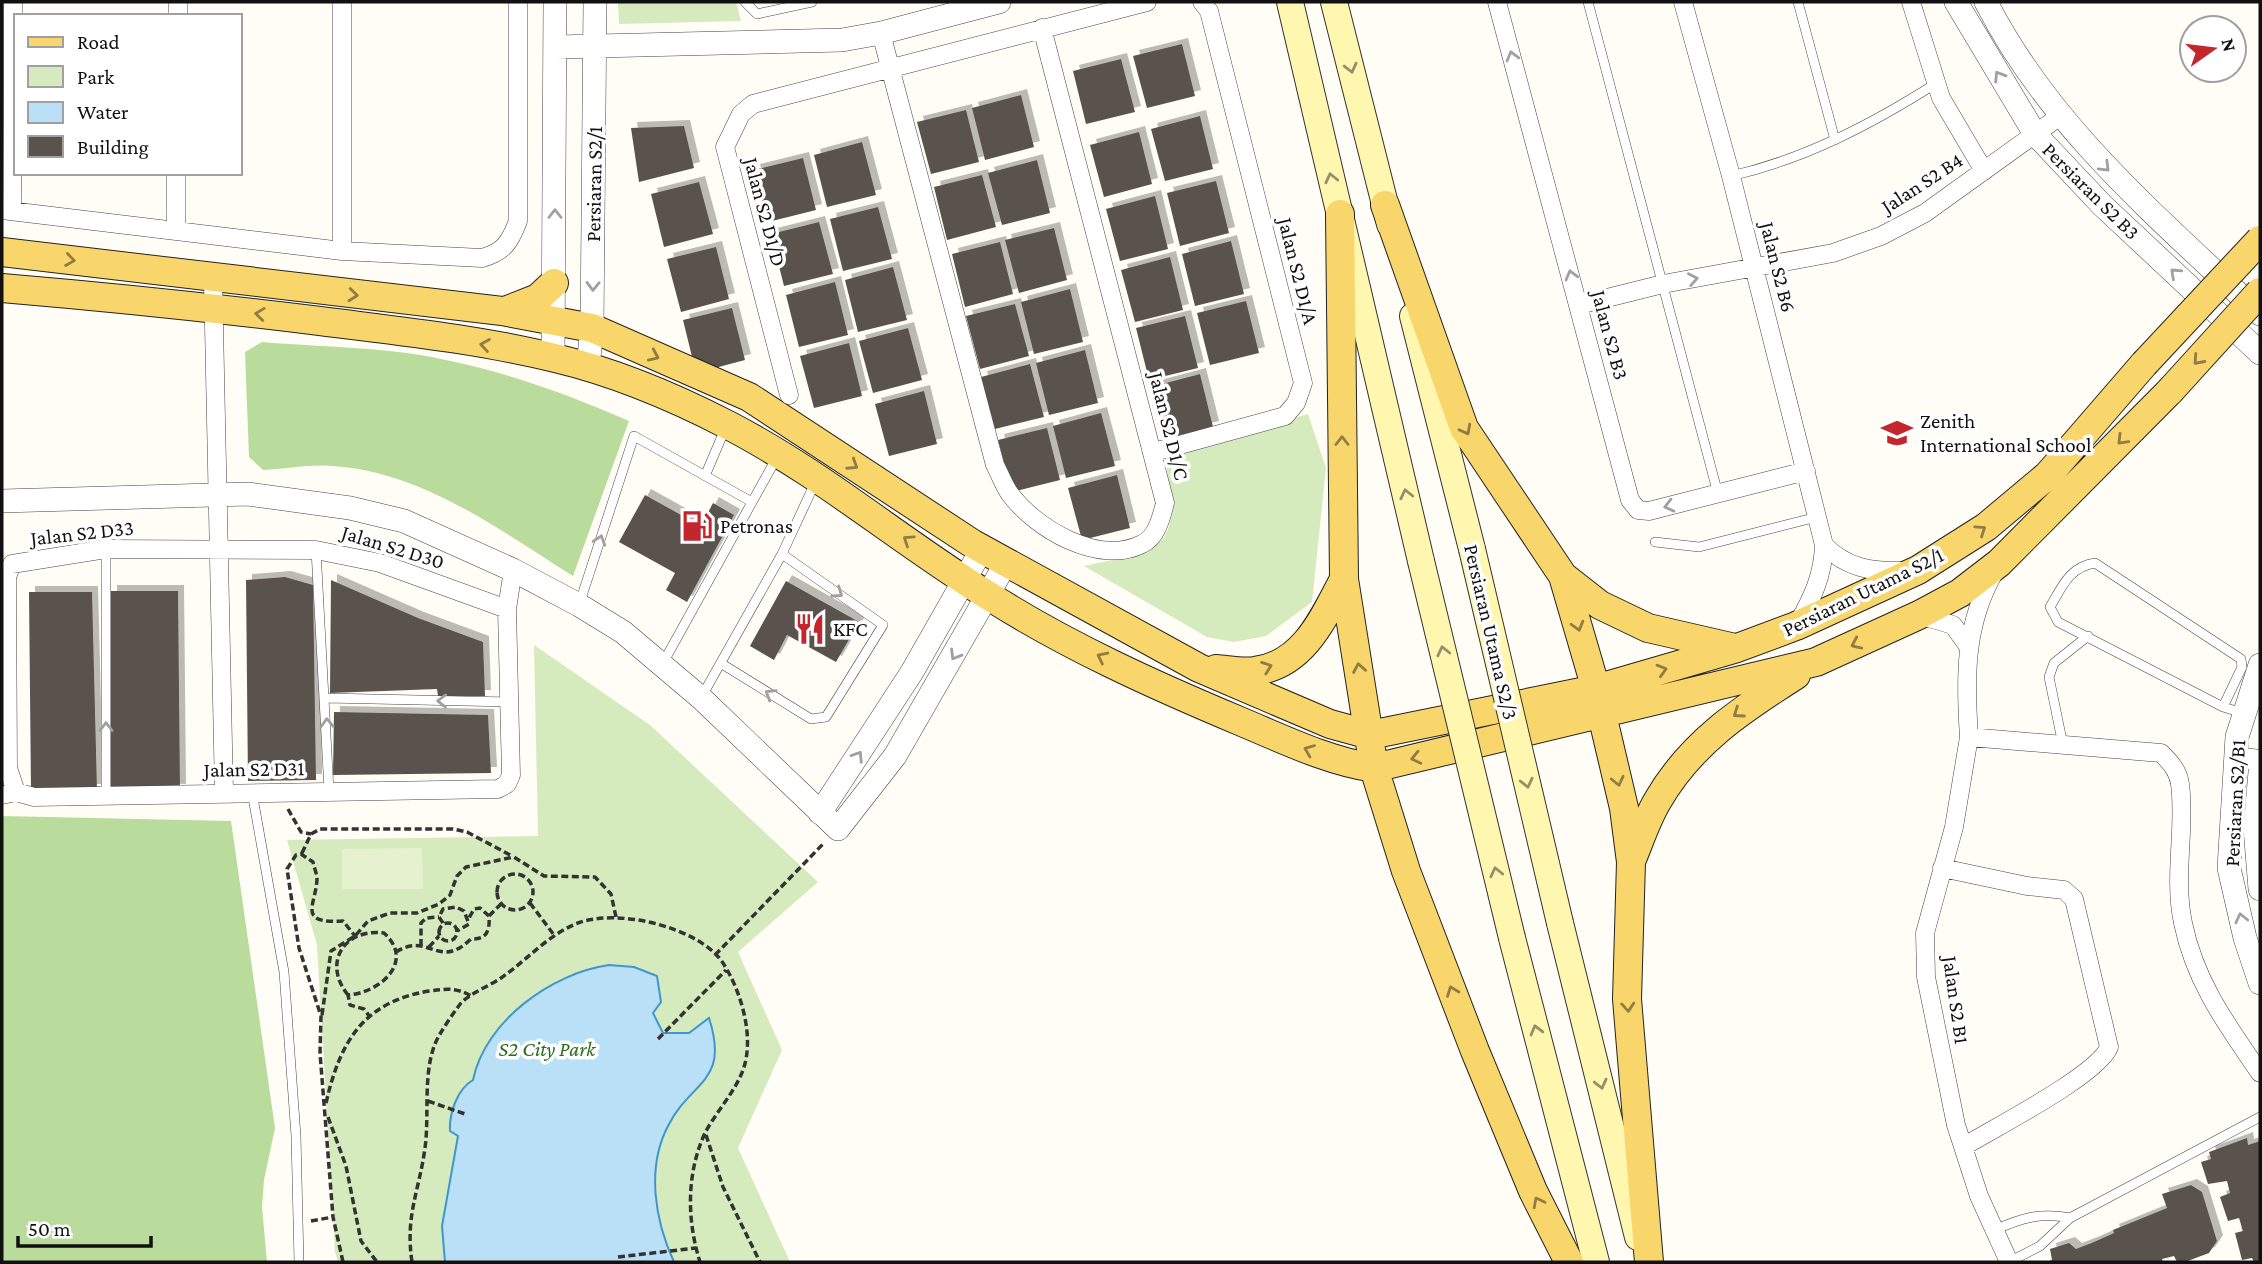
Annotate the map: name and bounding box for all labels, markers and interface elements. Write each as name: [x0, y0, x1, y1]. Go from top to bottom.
legend: [14, 14, 242, 175]
north arrow: [2178, 14, 2248, 84]
text: Road: [77, 30, 120, 54]
text: N: [2217, 36, 2241, 54]
one-way arrow: [1505, 50, 1520, 62]
one-way arrow: [1343, 62, 1357, 74]
text: Park: [77, 65, 114, 89]
one-way arrow: [1994, 71, 2007, 84]
text: Water: [77, 100, 129, 124]
street label: Persiaran S2/1: [581, 126, 607, 242]
text: Building: [77, 135, 149, 159]
street label: Persiaran S2 B3: [2038, 138, 2144, 244]
street label: Jalan S2 B4: [1875, 148, 1967, 219]
street label: Jalan S2 D1/D: [738, 153, 791, 269]
one-way arrow: [2097, 158, 2110, 171]
one-way arrow: [1325, 172, 1339, 184]
one-way arrow: [547, 209, 562, 220]
street label: Jalan S2 D1/A: [1273, 213, 1323, 327]
street label: Jalan S2 B6: [1755, 217, 1801, 315]
one-way arrow: [64, 252, 75, 267]
one-way arrow: [1565, 269, 1579, 281]
one-way arrow: [2170, 269, 2183, 281]
one-way arrow: [1687, 272, 1699, 287]
one-way arrow: [585, 281, 600, 292]
street label: Jalan S2 B3: [1586, 286, 1633, 382]
one-way arrow: [348, 287, 359, 302]
one-way arrow: [254, 306, 266, 321]
one-way arrow: [480, 337, 491, 352]
one-way arrow: [647, 348, 660, 362]
one-way arrow: [2194, 352, 2207, 365]
street label: Jalan S2 D1/C: [1144, 368, 1194, 482]
place label: Zenith International School: [1920, 409, 2092, 457]
school or university icon: Zenith International School: [1880, 416, 1914, 450]
one-way arrow: [1458, 422, 1472, 435]
one-way arrow: [2118, 432, 2131, 445]
one-way arrow: [1334, 436, 1350, 446]
one-way arrow: [845, 457, 858, 470]
one-way arrow: [1400, 488, 1414, 500]
one-way arrow: [1663, 498, 1675, 512]
fuel station icon: Petronas: [680, 509, 714, 543]
place label: Petronas: [720, 514, 793, 538]
street label: Jalan S2 D33: [27, 516, 135, 551]
street label: Jalan S2 D30: [337, 519, 447, 574]
one-way arrow: [1973, 526, 1986, 538]
one-way arrow: [592, 534, 607, 546]
one-way arrow: [903, 536, 916, 549]
street label: Persiaran Utama S2/3: [1459, 542, 1523, 722]
street label: Persiaran Utama S2/1: [1779, 543, 1947, 641]
one-way arrow: [830, 585, 843, 597]
restaurant icon: KFC: [793, 612, 827, 646]
place label: KFC: [833, 617, 868, 641]
one-way arrow: [1569, 619, 1584, 631]
one-way arrow: [1851, 635, 1864, 649]
one-way arrow: [1437, 645, 1451, 657]
one-way arrow: [950, 648, 963, 661]
one-way arrow: [1097, 651, 1109, 665]
one-way arrow: [1260, 661, 1272, 675]
one-way arrow: [1352, 662, 1367, 674]
one-way arrow: [1656, 664, 1668, 678]
one-way arrow: [765, 689, 778, 702]
one-way arrow: [436, 693, 447, 708]
one-way arrow: [1733, 705, 1746, 717]
one-way arrow: [319, 717, 334, 728]
one-way arrow: [98, 721, 114, 731]
street label: Persiaran S2/B1: [2220, 739, 2250, 867]
one-way arrow: [1304, 744, 1316, 758]
one-way arrow: [1410, 750, 1422, 765]
one-way arrow: [849, 751, 862, 764]
street label: Jalan S2 D31: [201, 756, 305, 782]
one-way arrow: [1609, 774, 1624, 786]
one-way arrow: [1519, 777, 1533, 789]
one-way arrow: [1490, 866, 1504, 878]
one-way arrow: [2234, 912, 2249, 924]
street label: Jalan S2 B1: [1938, 952, 1974, 1046]
one-way arrow: [1446, 985, 1460, 998]
one-way arrow: [1620, 1002, 1635, 1013]
one-way arrow: [1530, 1024, 1544, 1036]
park label: S2 City Park: [499, 1037, 596, 1061]
one-way arrow: [1592, 1078, 1607, 1090]
one-way arrow: [1533, 1196, 1547, 1209]
scale bar: [18, 1204, 150, 1248]
text: 50 m: [28, 1217, 71, 1241]

